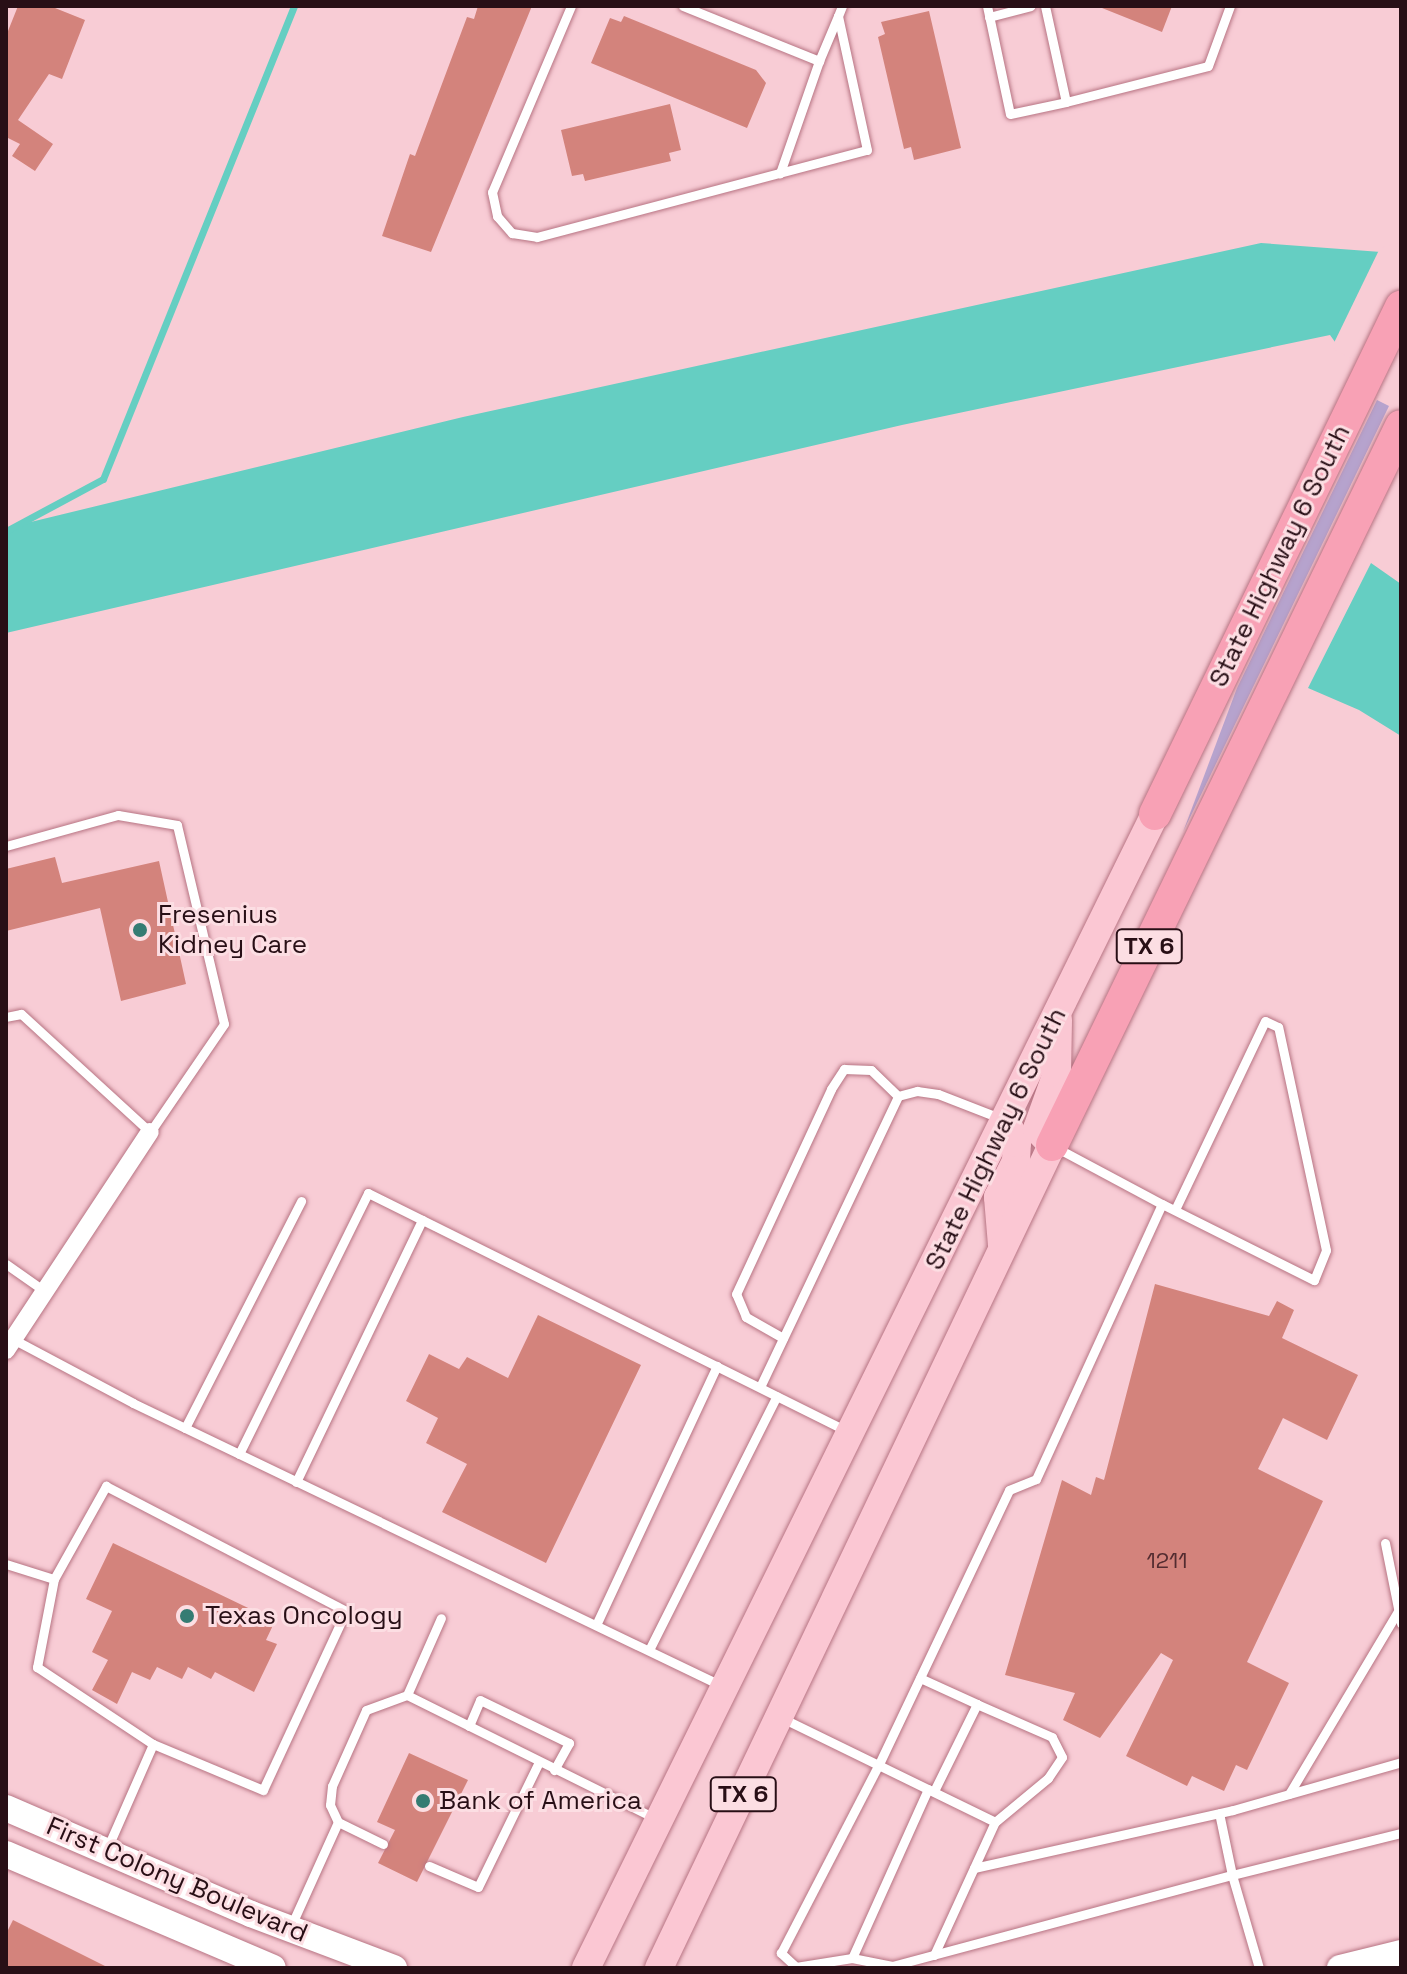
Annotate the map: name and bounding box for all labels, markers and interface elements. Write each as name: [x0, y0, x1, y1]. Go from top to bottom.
street label: State Highway 6 South: [1203, 420, 1357, 692]
place label: Fresenius Kidney Care: [158, 899, 307, 960]
marker: Fresenius Kidney Care: [129, 919, 151, 941]
road number: TX 6: [1115, 926, 1183, 966]
street label: State Highway 6 South: [919, 1003, 1073, 1275]
house number: 1211: [1147, 1548, 1187, 1574]
place label: Texas Oncology: [205, 1600, 403, 1632]
marker: Texas Oncology: [176, 1605, 198, 1627]
road number: TX 6: [709, 1774, 777, 1814]
place label: Bank of America: [439, 1785, 642, 1817]
marker: Bank of America: [414, 1792, 432, 1810]
street label: First Colony Boulevard: [42, 1811, 312, 1949]

